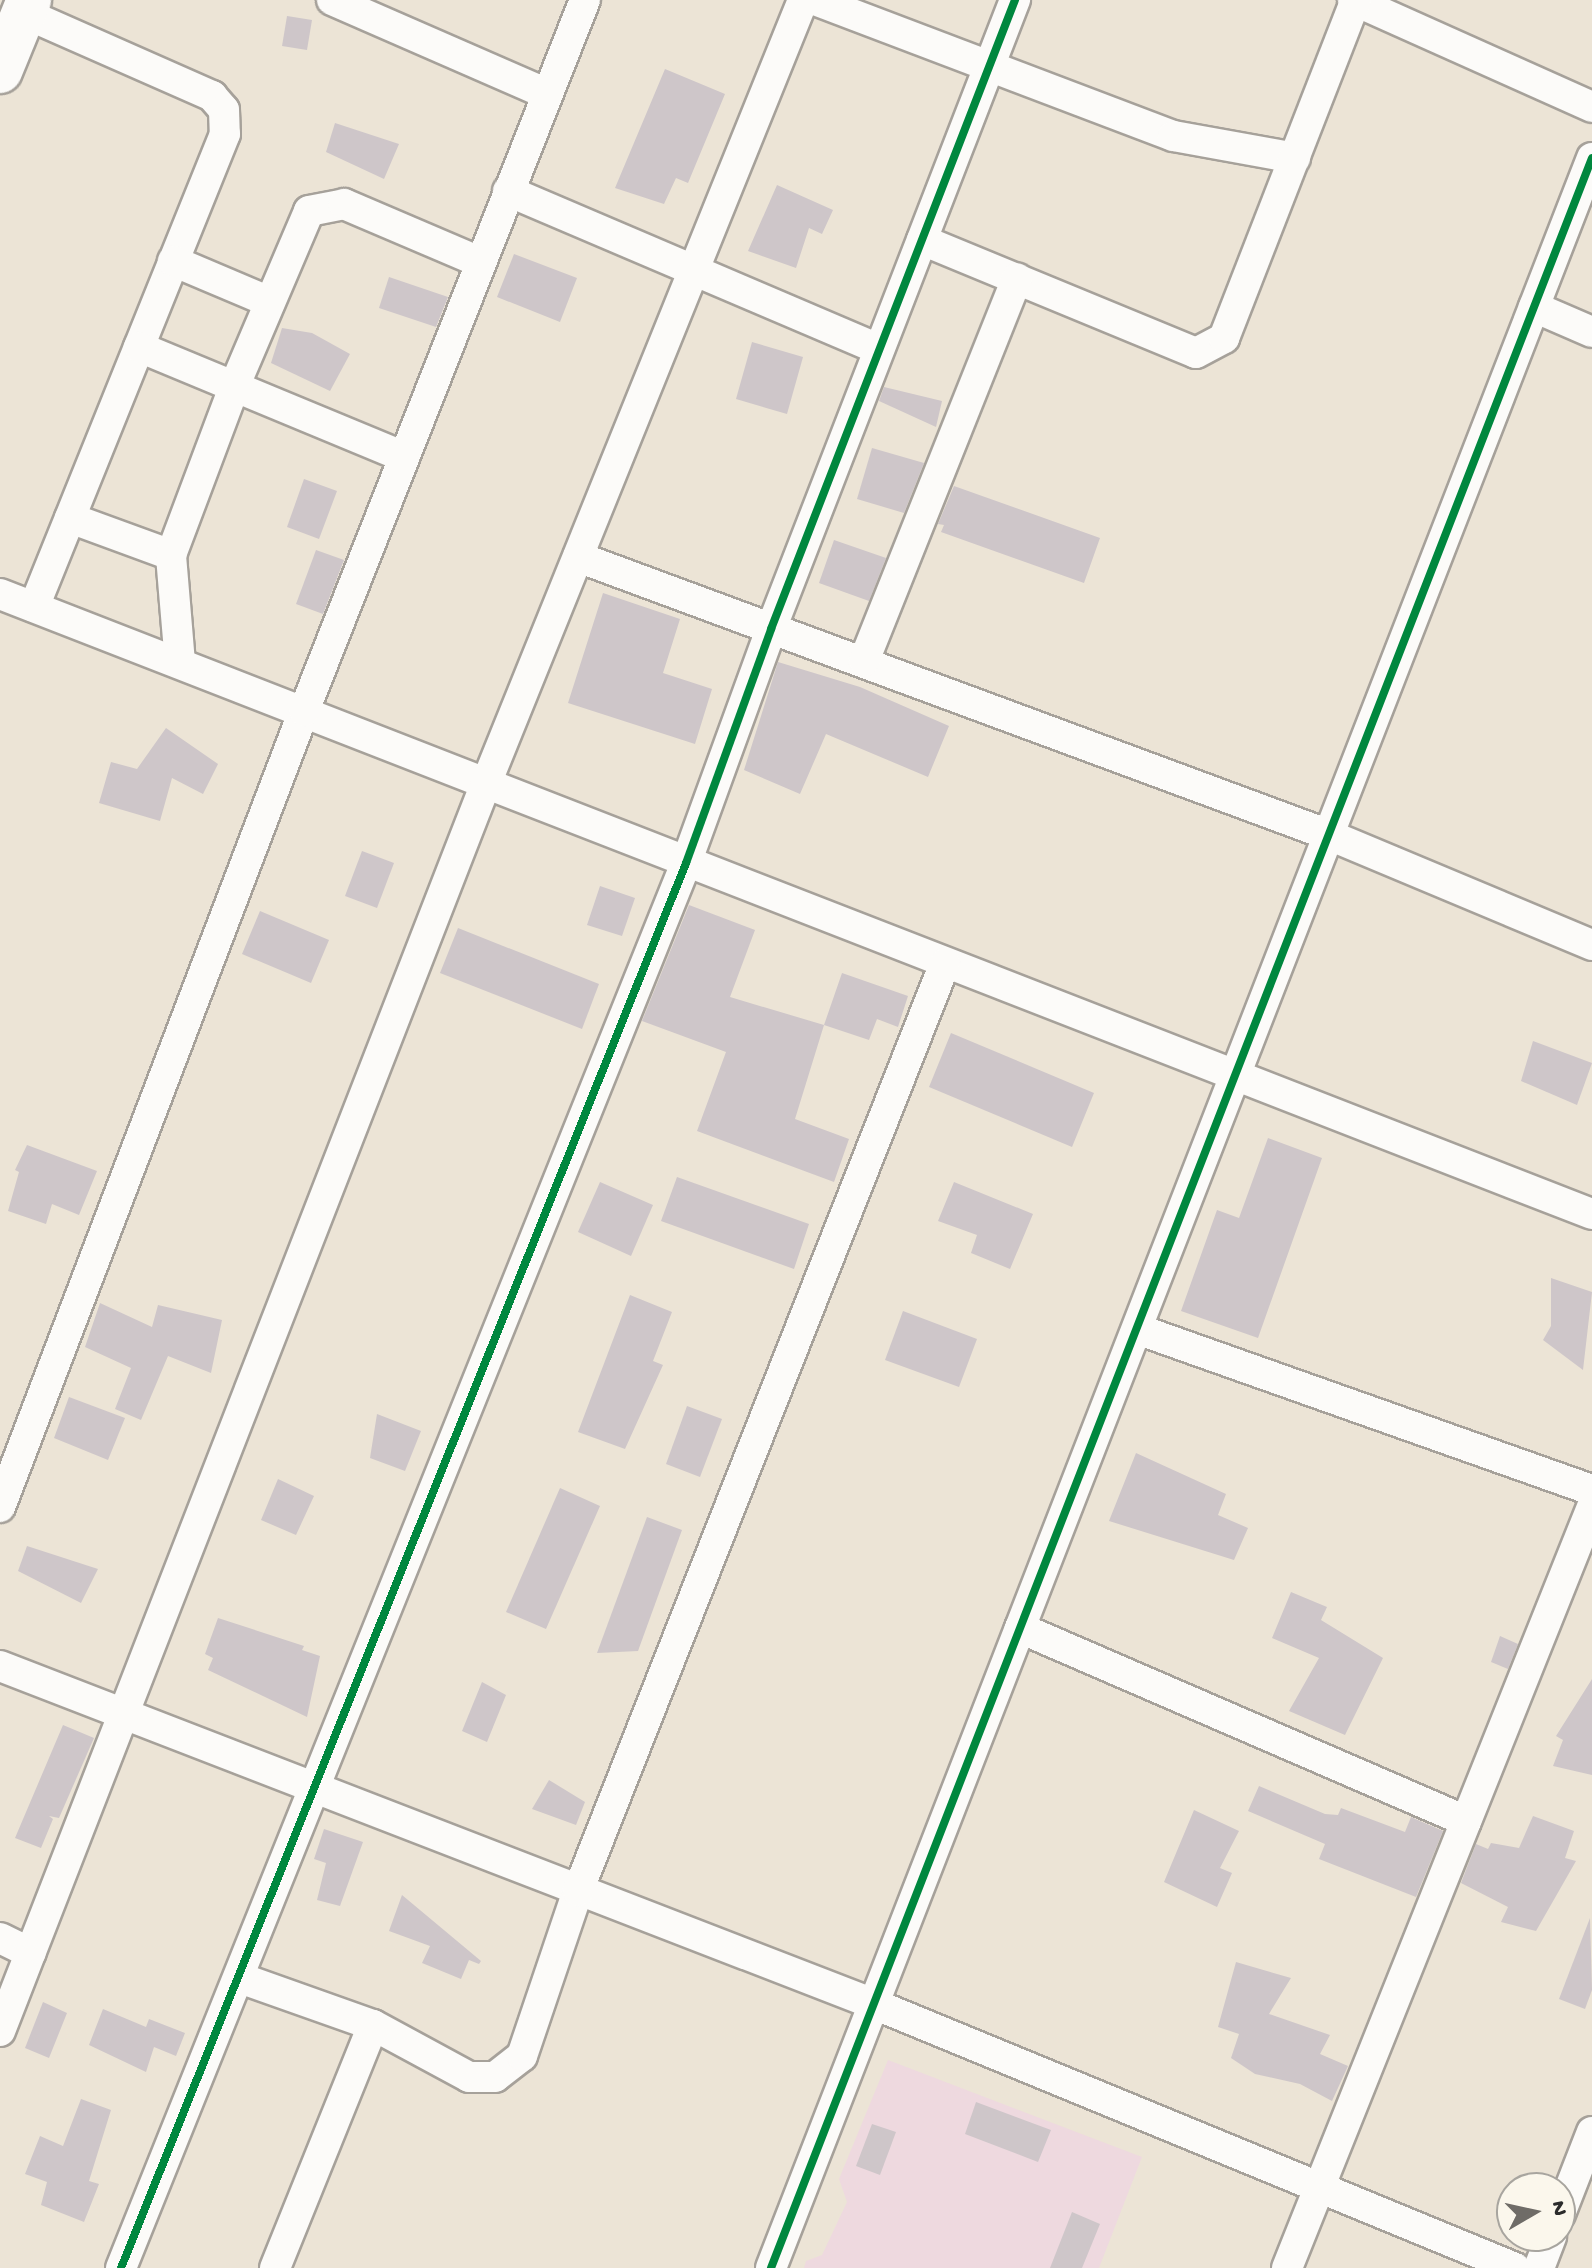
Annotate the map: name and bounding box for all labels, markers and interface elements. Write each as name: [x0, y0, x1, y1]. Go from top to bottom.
north arrow: [1496, 2172, 1576, 2252]
text: N: [1544, 2199, 1572, 2218]

